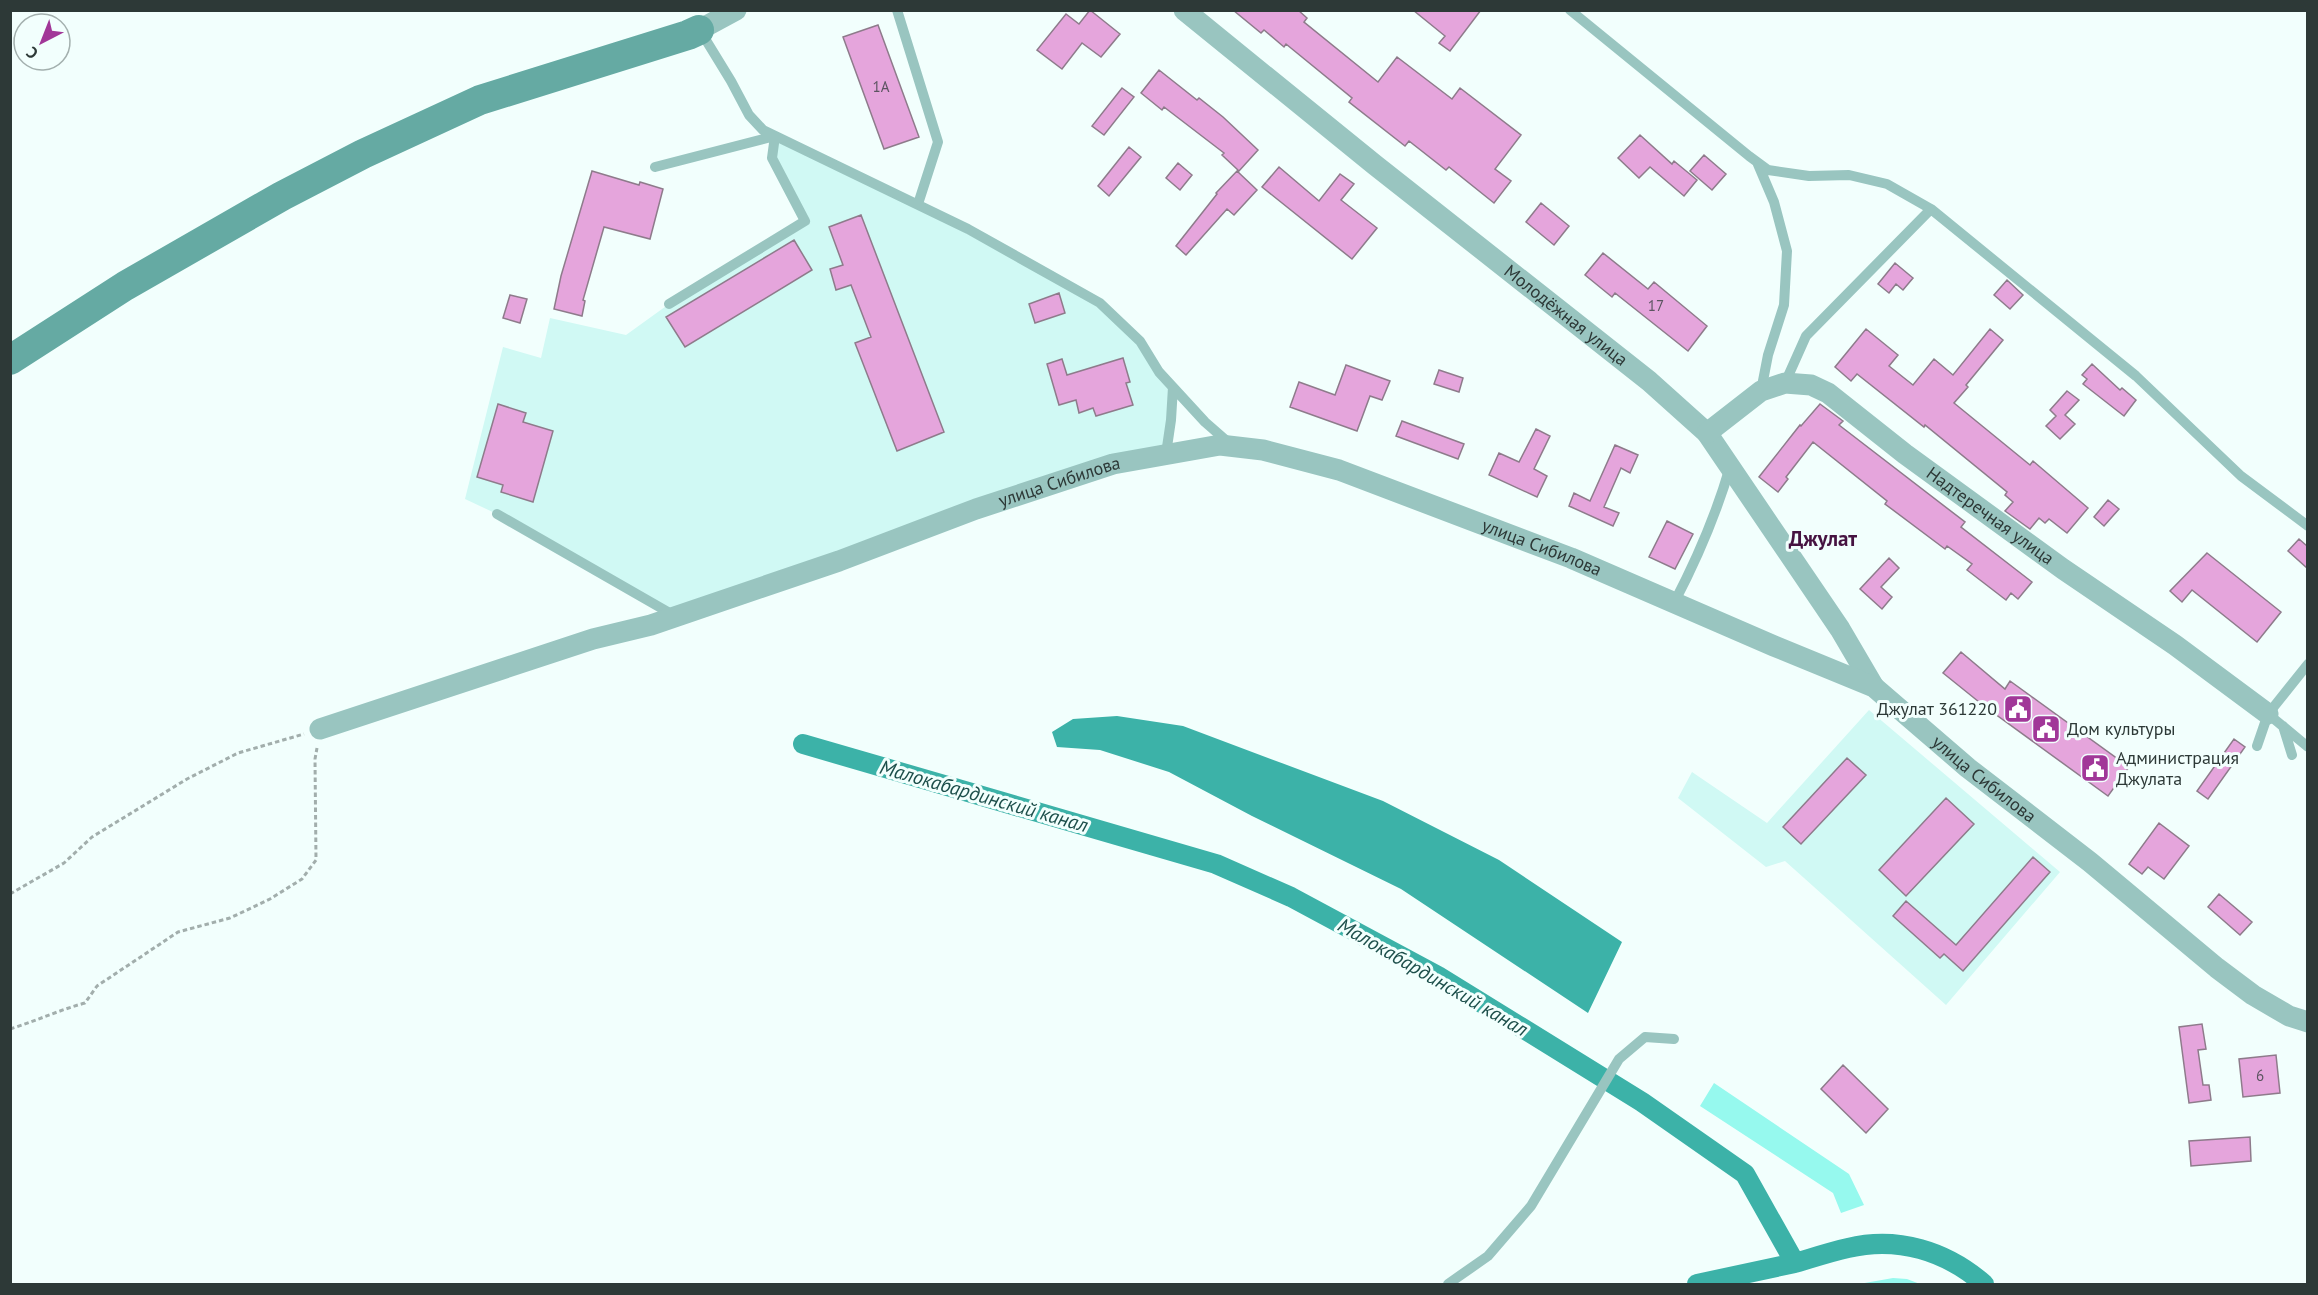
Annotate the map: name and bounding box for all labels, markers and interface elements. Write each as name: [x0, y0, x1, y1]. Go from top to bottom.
north arrow: [12, 12, 72, 72]
text: С: [22, 43, 42, 64]
house number: 1А: [873, 77, 890, 96]
street label: Молодёжная улица: [1500, 259, 1633, 371]
house number: 17: [1648, 296, 1664, 315]
street label: улица Сибилова: [995, 451, 1122, 512]
street label: Надтеречная улица: [1922, 461, 2059, 570]
street label: улица Сибилова: [1479, 513, 1605, 581]
district label: Джулат: [1789, 525, 1857, 552]
public building icon: Джулат 361220: [2002, 693, 2034, 725]
place label: Джулат 361220: [1877, 697, 1997, 720]
public building icon: Дом культуры: [2030, 713, 2062, 745]
place label: Дом культуры: [2067, 717, 2175, 740]
street label: улица Сибилова: [1927, 730, 2041, 827]
place label: Администрация Джулата: [2116, 746, 2239, 790]
public building icon: Администрация Джулата: [2079, 752, 2111, 784]
water label: Малокабардинский канал: [877, 754, 1091, 838]
water label: Малокабардинский канал: [1333, 912, 1533, 1042]
house number: 6: [2256, 1066, 2264, 1085]

